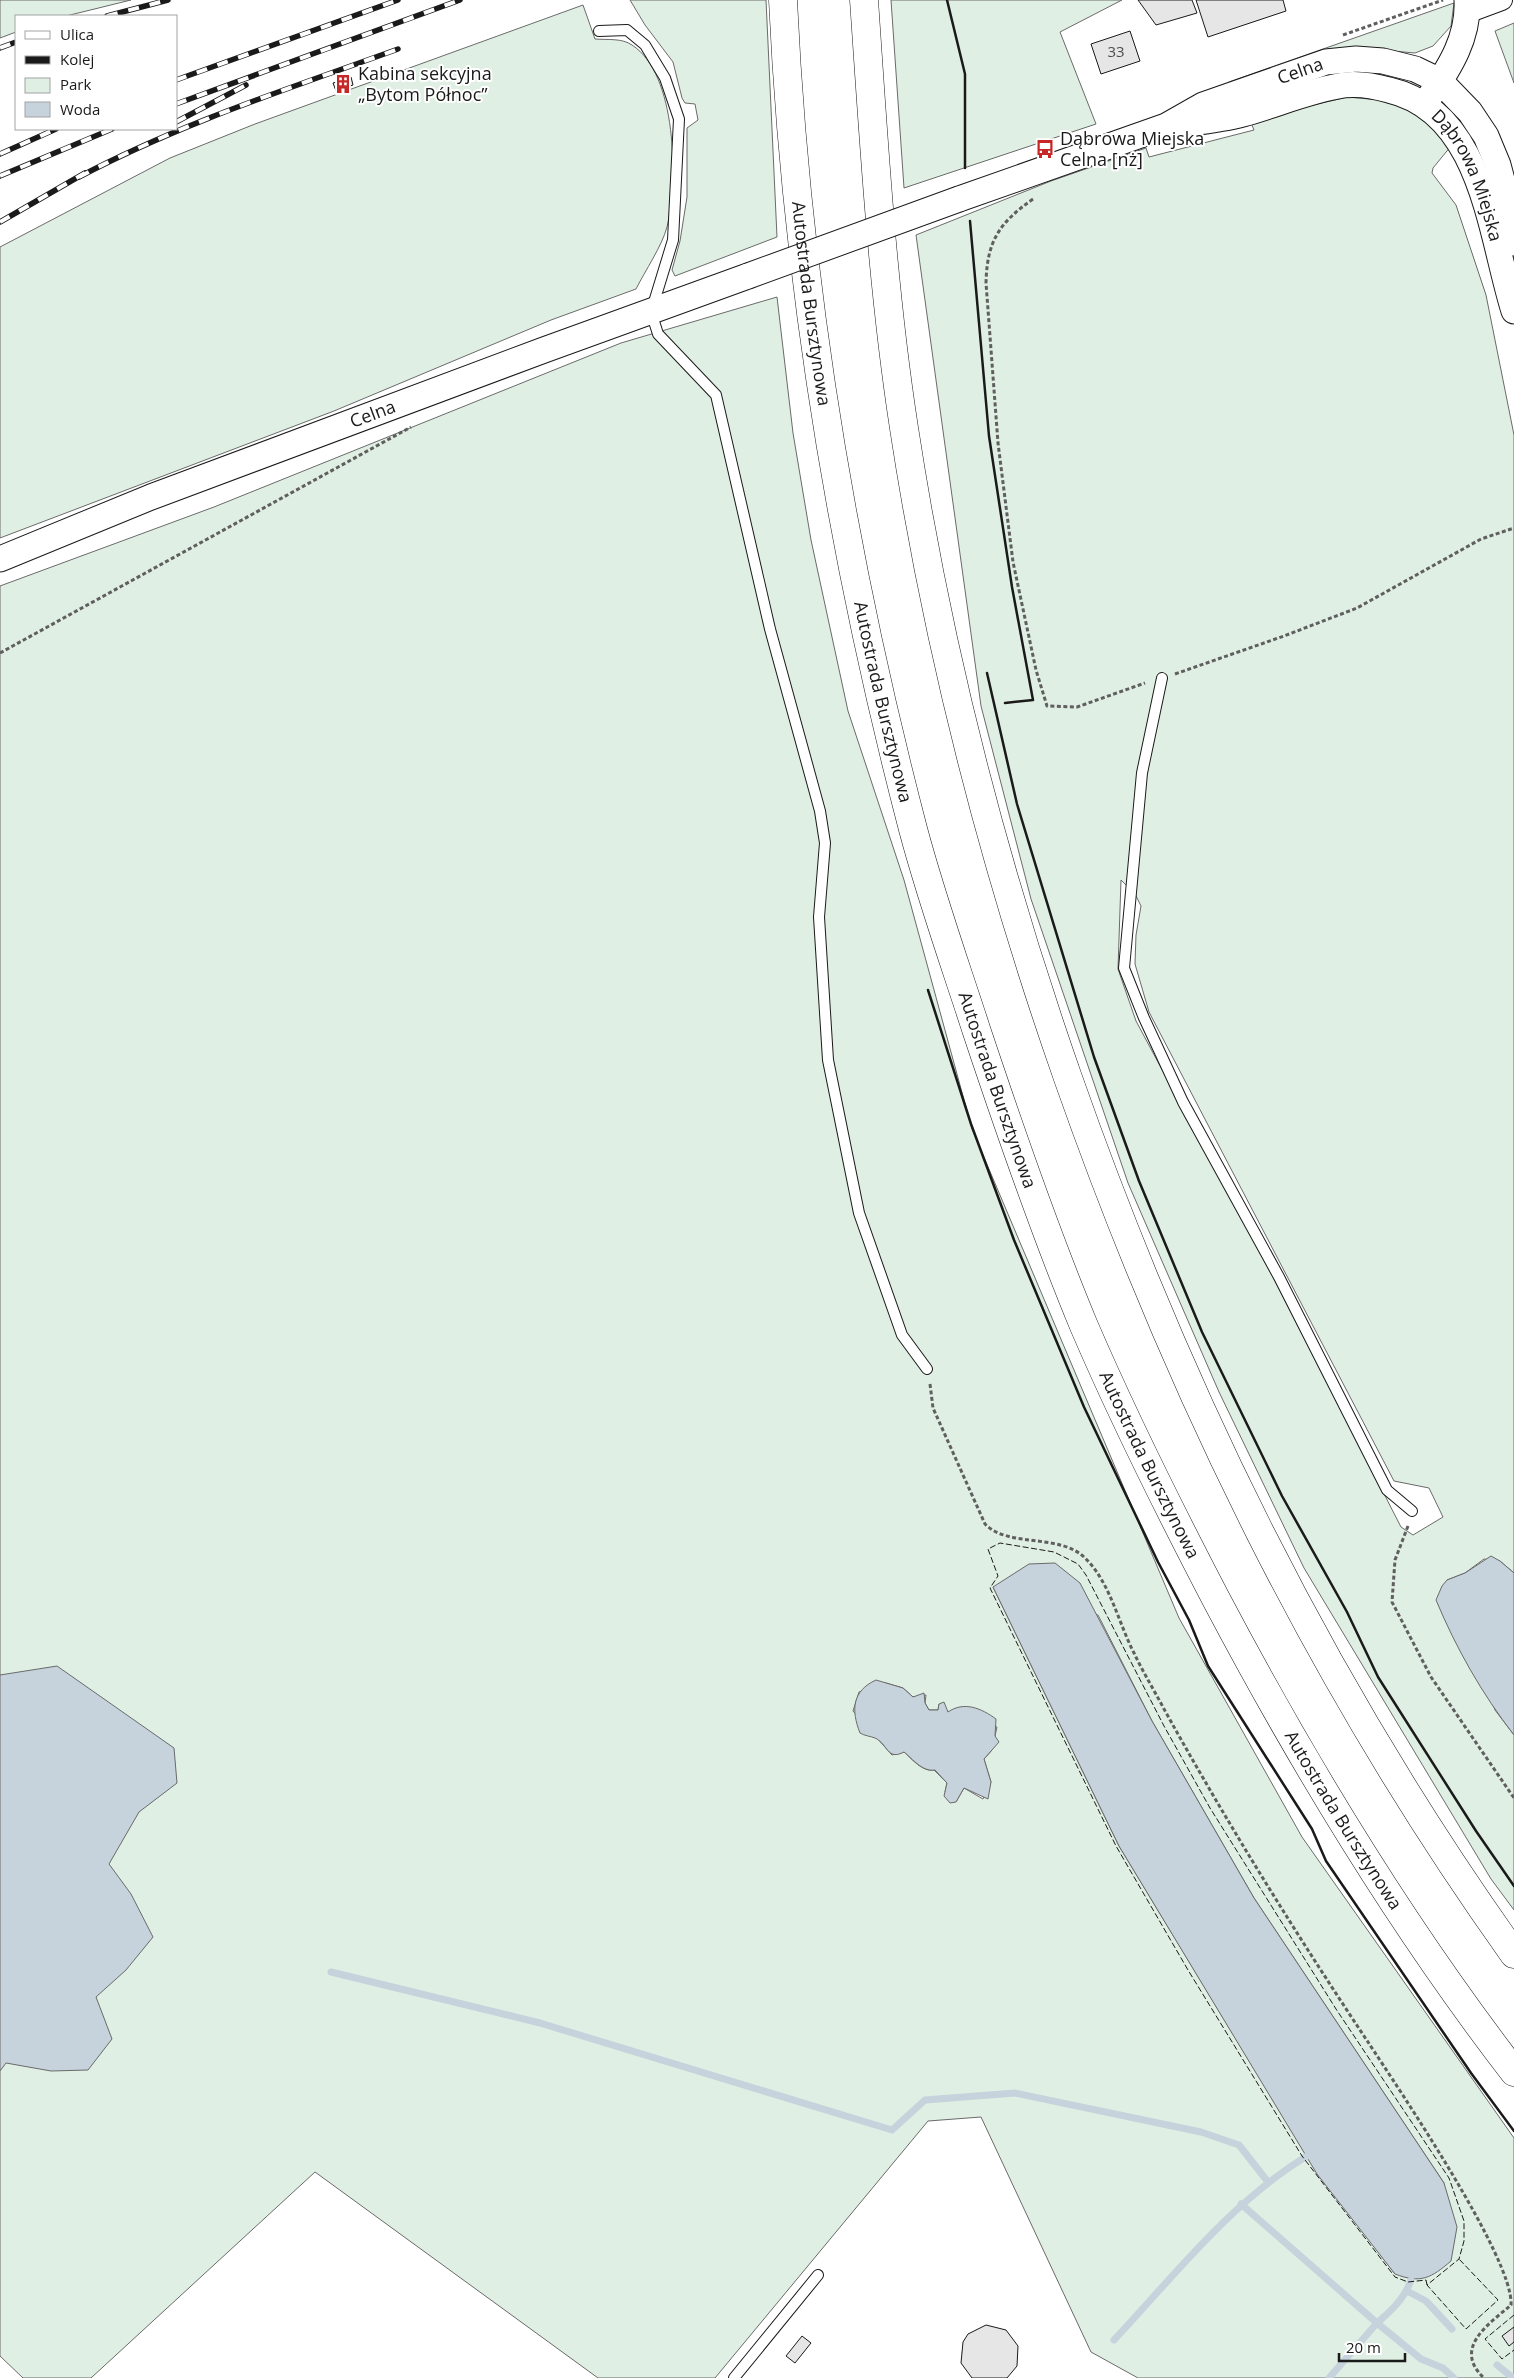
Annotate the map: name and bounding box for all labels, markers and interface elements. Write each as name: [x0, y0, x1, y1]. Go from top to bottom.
legend: [15, 15, 178, 130]
text: Ulica: [60, 24, 94, 44]
house number: 33: [1107, 41, 1125, 61]
text: Kolej: [60, 49, 94, 69]
street label: Celna: [1274, 51, 1326, 89]
place label: Kabina sekcyjna „Bytom Północ”: [358, 61, 492, 106]
building icon: Kabina sekcyjna „Bytom Północ”: [332, 73, 354, 95]
text: Park: [60, 74, 91, 94]
text: Woda: [60, 99, 100, 119]
street label: Dąbrowa Miejska: [1427, 103, 1509, 244]
place label: Dąbrowa Miejska Celna [nż]: [1060, 126, 1204, 171]
bus stop icon: Dąbrowa Miejska Celna [nż]: [1034, 138, 1056, 160]
street label: Autostrada Bursztynowa: [787, 200, 837, 407]
street label: Celna: [346, 394, 399, 433]
street label: Autostrada Bursztynowa: [849, 599, 919, 805]
street label: Autostrada Bursztynowa: [954, 988, 1043, 1191]
street label: Autostrada Bursztynowa: [1094, 1367, 1206, 1563]
street label: Autostrada Bursztynowa: [1280, 1726, 1408, 1914]
scale bar: [1339, 2330, 1405, 2362]
text: 20 m: [1346, 2337, 1381, 2357]

